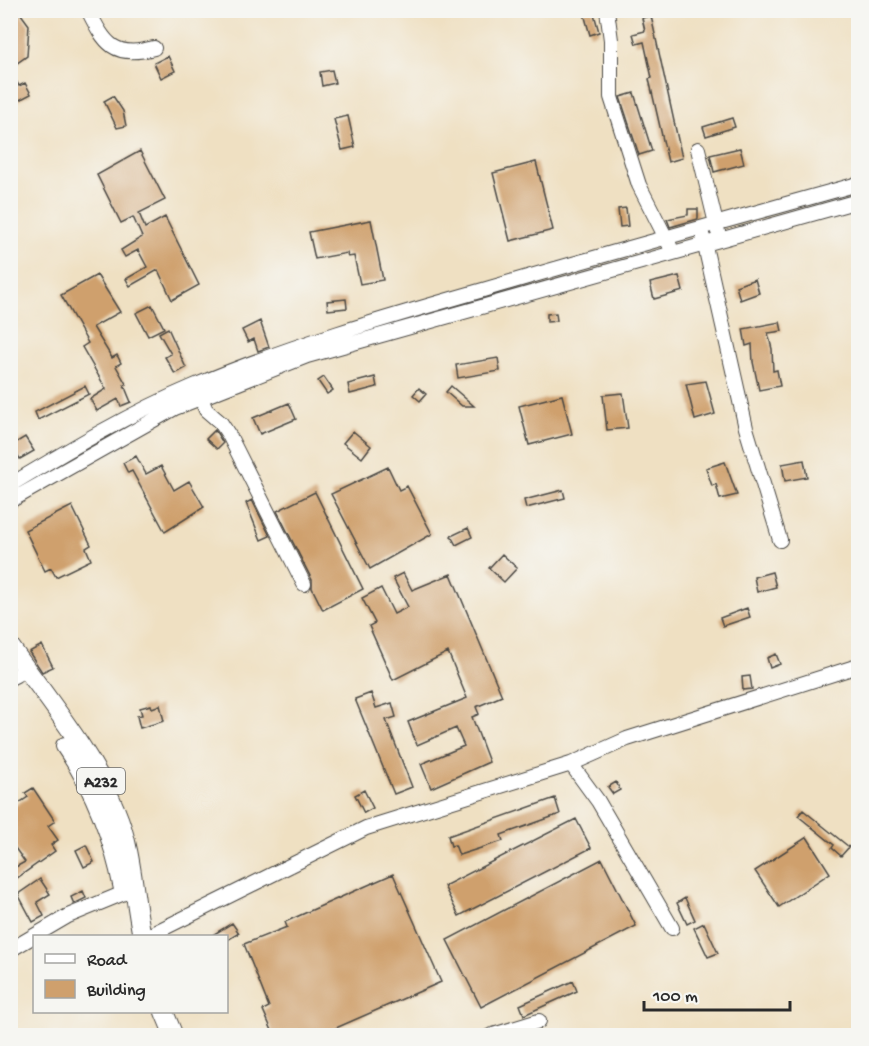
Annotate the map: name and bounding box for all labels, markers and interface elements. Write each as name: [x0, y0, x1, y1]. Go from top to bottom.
road number: A232: [77, 768, 125, 794]
legend: [33, 935, 228, 1013]
text: Road: [87, 951, 128, 972]
scale bar: [644, 974, 790, 1012]
text: Building: [86, 981, 146, 1002]
text: 100 m: [652, 987, 698, 1008]

